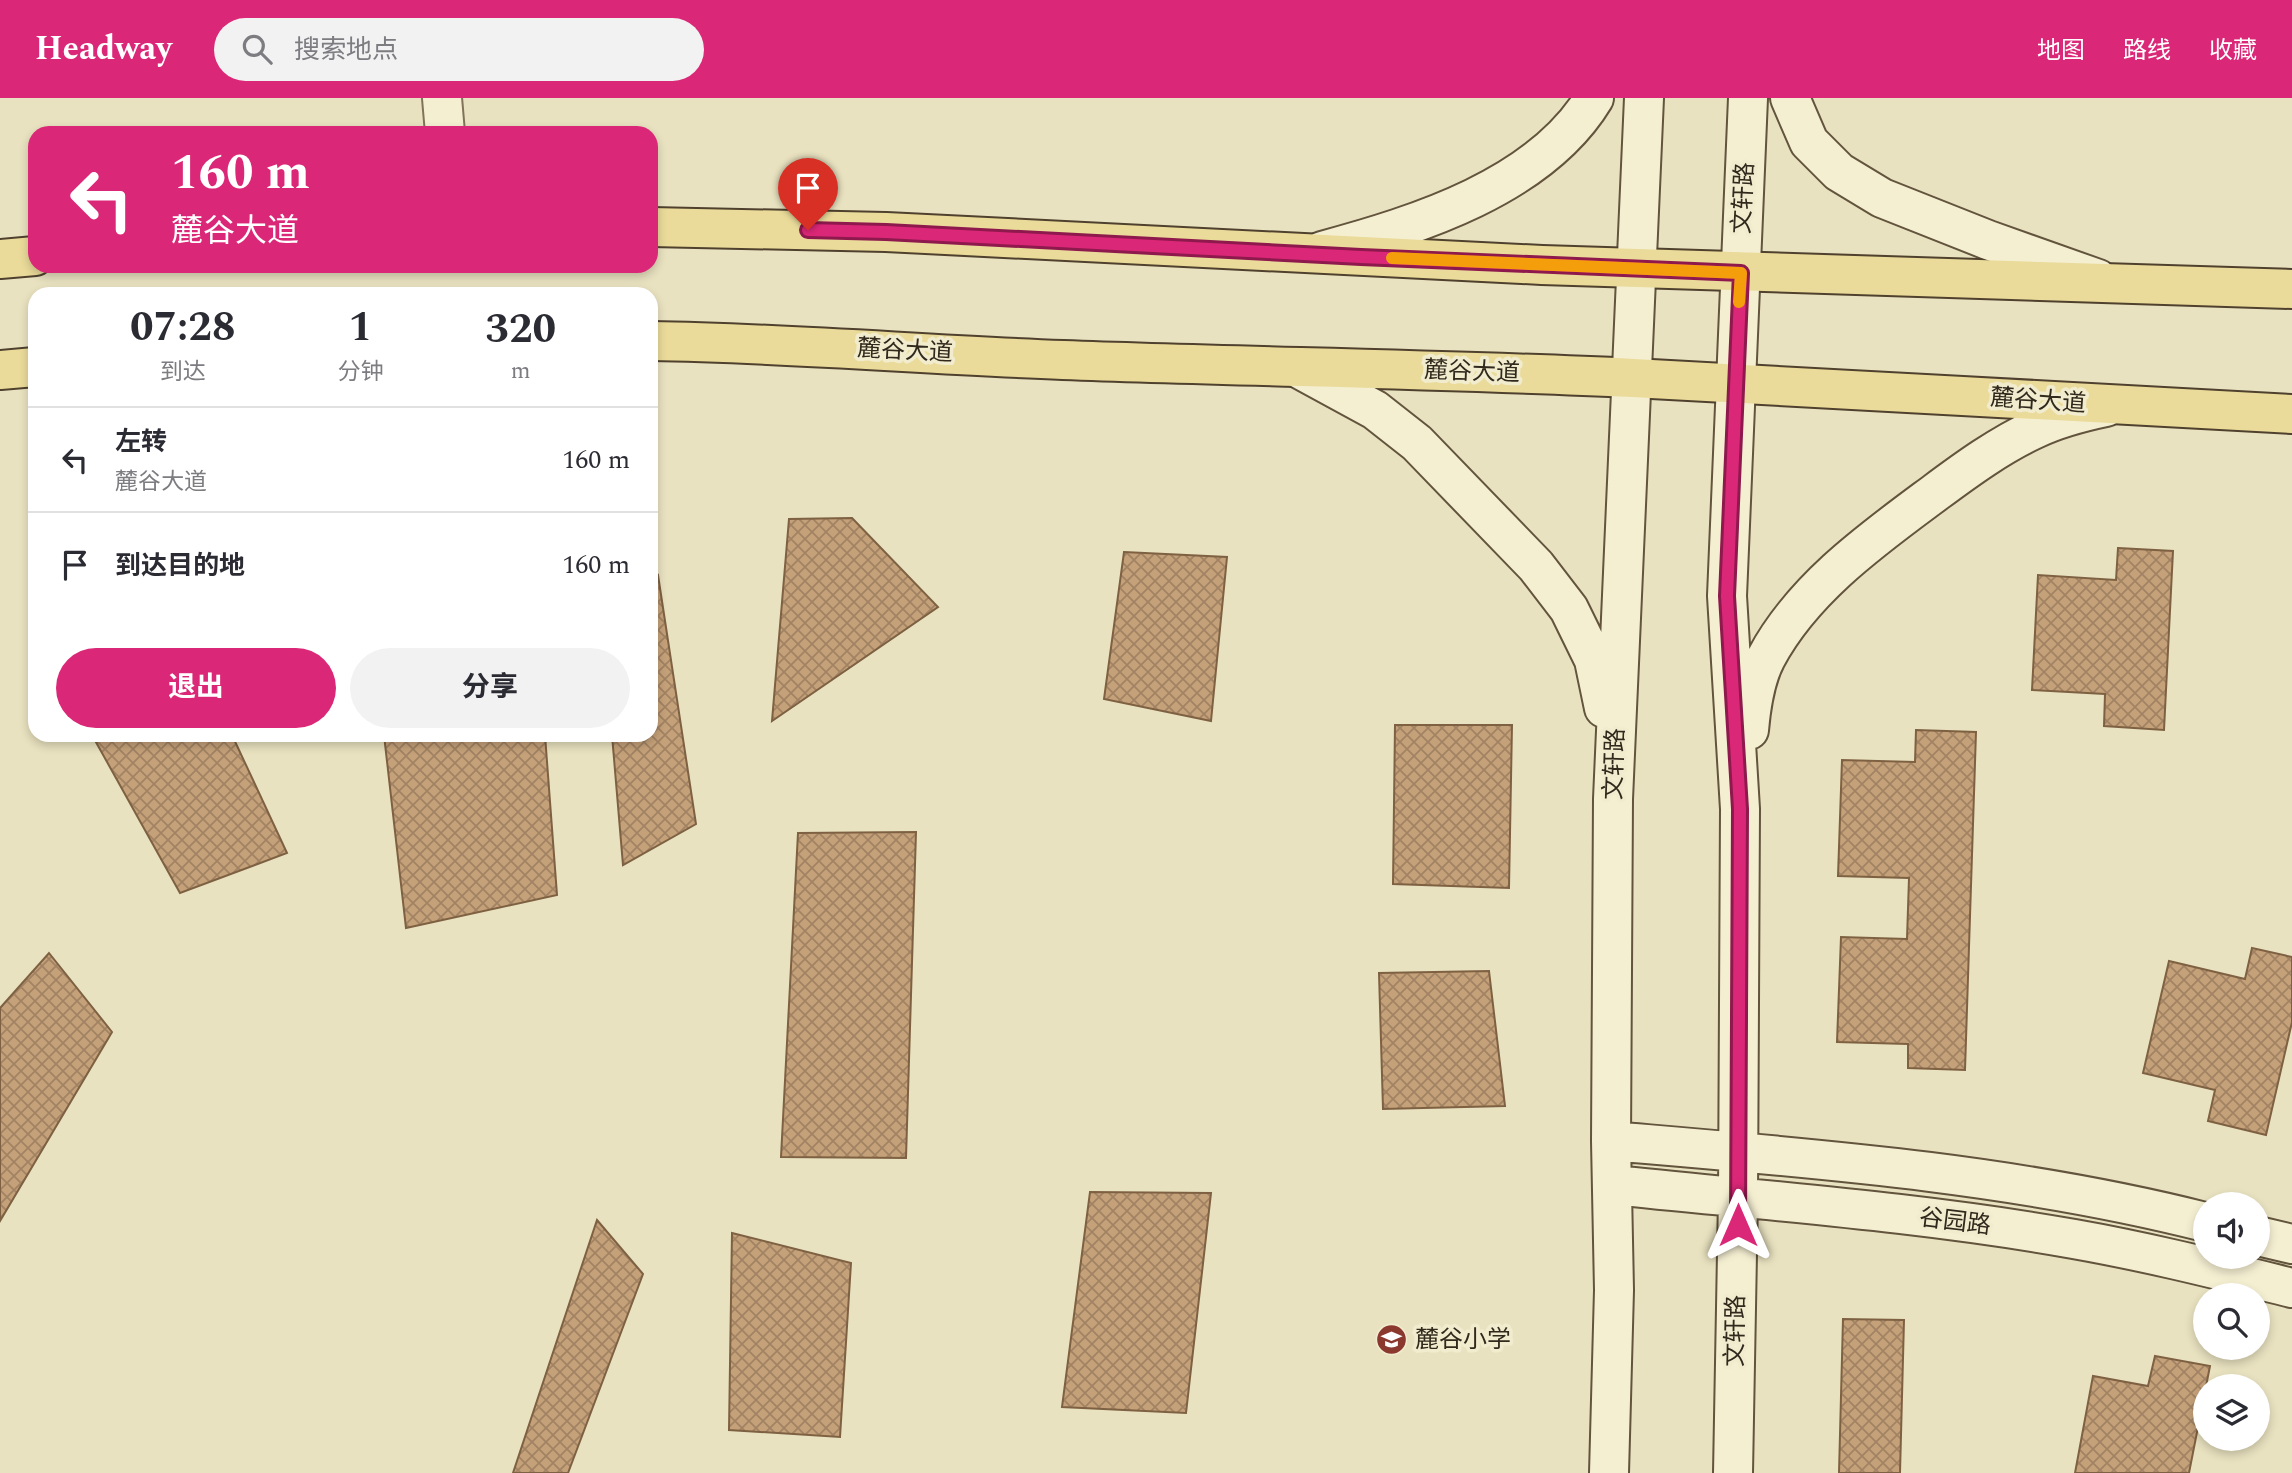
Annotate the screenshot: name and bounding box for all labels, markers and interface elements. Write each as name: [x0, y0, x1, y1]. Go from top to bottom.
search box: [214, 18, 704, 81]
text: Headway: [35, 24, 172, 74]
icon: search: [238, 30, 276, 68]
text: 搜索地点: [294, 30, 398, 70]
text: 地图: [2037, 33, 2085, 69]
text: 路线: [2123, 33, 2171, 69]
text: 收藏: [2209, 33, 2257, 69]
text: 160 m: [171, 136, 310, 211]
icon: left: [56, 154, 147, 245]
pin: [778, 158, 838, 230]
street label: 文轩路: [1724, 161, 1764, 235]
icon: arrive: [789, 169, 827, 207]
text: 麓谷大道: [171, 207, 299, 256]
text: 07:28: [130, 296, 235, 359]
text: 1: [349, 296, 372, 359]
text: 320: [485, 298, 556, 361]
street label: 麓谷大道: [856, 331, 954, 371]
street label: 麓谷大道: [1423, 352, 1521, 392]
text: m: [511, 354, 531, 389]
text: 到达: [160, 355, 206, 390]
text: 分钟: [337, 355, 383, 390]
street label: 麓谷大道: [1989, 380, 2087, 422]
text: 左转: [115, 422, 167, 462]
text: 160 m: [562, 440, 630, 480]
icon: left: [56, 441, 94, 479]
text: 麓谷大道: [115, 465, 207, 500]
text: 160 m: [562, 545, 630, 585]
icon: arrive: [56, 546, 94, 584]
text: 到达目的地: [115, 546, 245, 586]
button: 退出: [56, 648, 336, 728]
button: 分享: [350, 648, 630, 728]
street label: 文轩路: [1596, 727, 1634, 801]
position arrow: [1701, 1188, 1775, 1262]
map controls: [2193, 1192, 2270, 1451]
button: sound: [2193, 1192, 2270, 1269]
street label: 谷园路: [1917, 1200, 1993, 1244]
button: search: [2193, 1283, 2270, 1360]
street label: 文轩路: [1717, 1295, 1755, 1367]
place label: 麓谷小学: [1415, 1322, 1511, 1358]
school or university icon: 麓谷小学: [1375, 1323, 1409, 1357]
button: layers: [2193, 1374, 2270, 1451]

